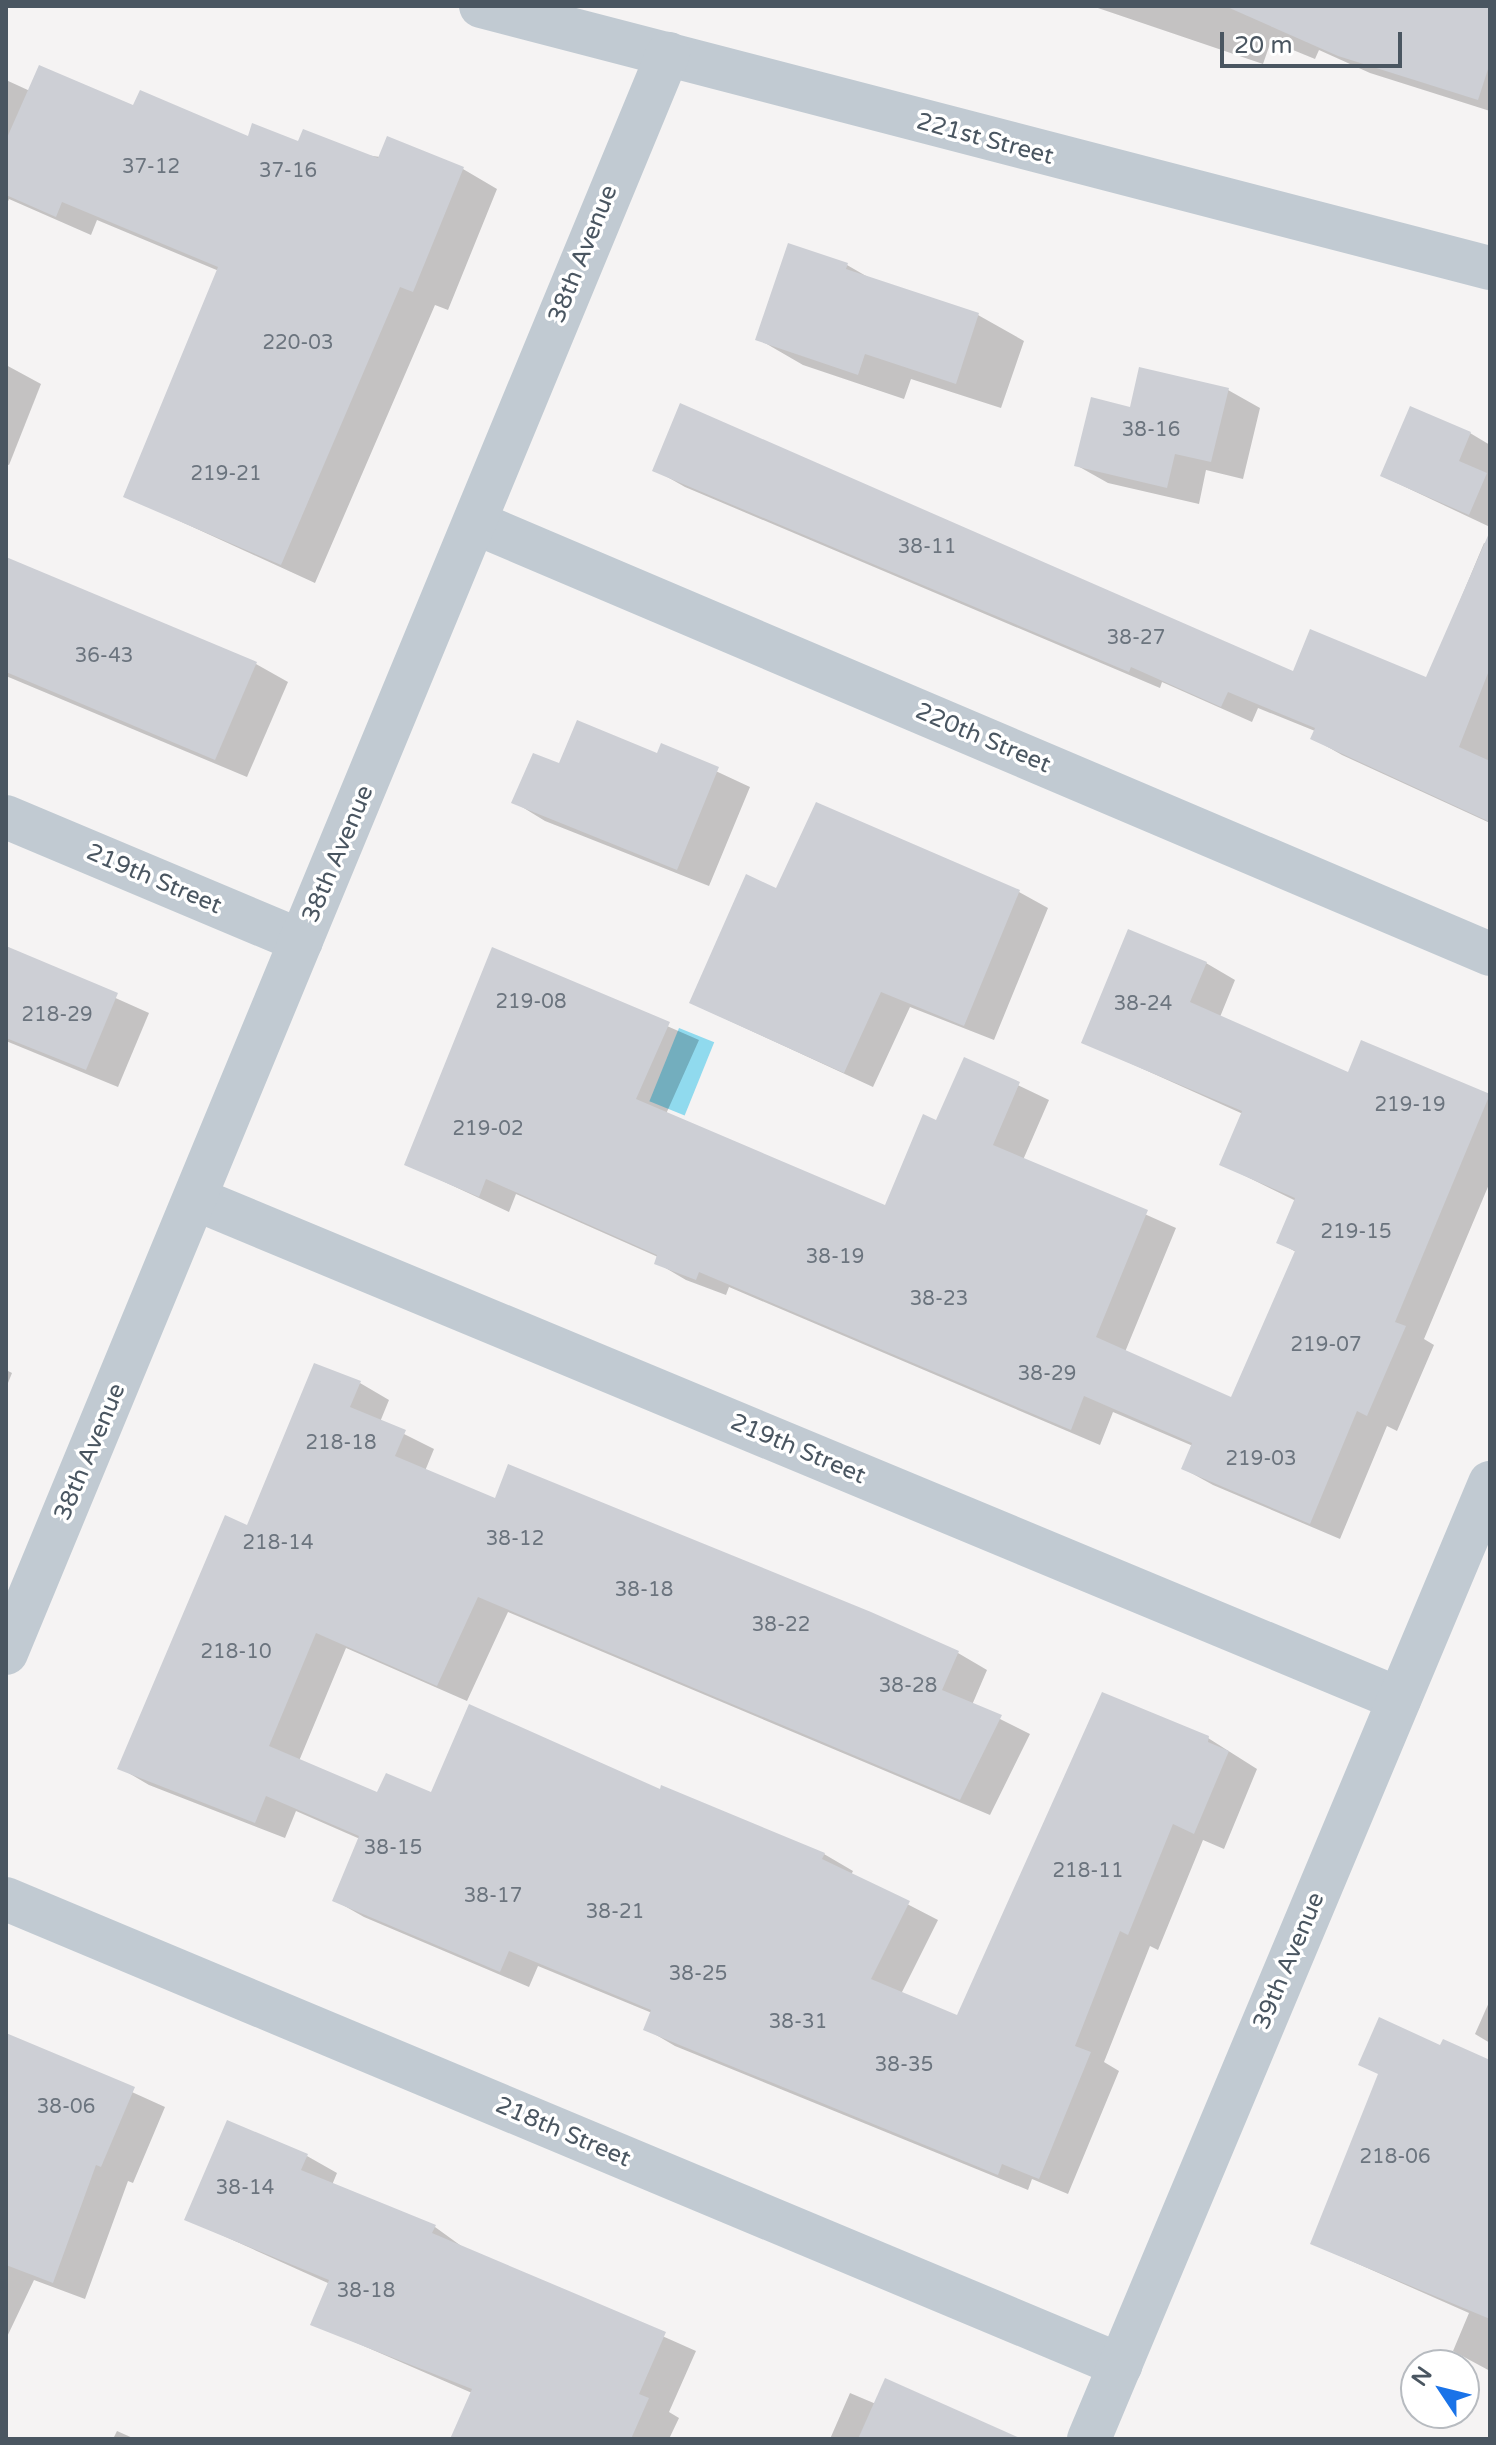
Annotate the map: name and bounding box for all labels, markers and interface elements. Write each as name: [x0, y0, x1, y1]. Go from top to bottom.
scale bar: [1224, 16, 1406, 66]
text: 20 m: [1234, 31, 1292, 60]
street label: 221st Street: [913, 107, 1057, 171]
house number: 37-12: [122, 155, 180, 179]
house number: 37-16: [259, 159, 317, 183]
street label: 38th Avenue: [542, 181, 624, 327]
house number: 220-03: [263, 331, 333, 355]
house number: 38-16: [1122, 418, 1180, 442]
house number: 219-21: [191, 462, 261, 486]
house number: 38-11: [898, 535, 956, 559]
house number: 38-27: [1107, 626, 1165, 650]
house number: 36-43: [75, 644, 133, 668]
street label: 220th Street: [911, 697, 1055, 779]
street label: 38th Avenue: [296, 781, 380, 927]
street label: 219th Street: [82, 838, 226, 920]
house number: 219-08: [496, 990, 566, 1014]
house number: 38-24: [1114, 992, 1172, 1016]
house number: 218-29: [22, 1003, 92, 1027]
house number: 219-19: [1375, 1093, 1445, 1117]
house number: 219-02: [453, 1117, 523, 1141]
house number: 219-15: [1321, 1220, 1391, 1244]
house number: 38-19: [806, 1245, 864, 1269]
house number: 38-23: [910, 1287, 968, 1311]
house number: 219-07: [1291, 1333, 1361, 1357]
house number: 38-29: [1018, 1362, 1076, 1386]
street label: 38th Avenue: [48, 1379, 132, 1525]
street label: 219th Street: [726, 1408, 870, 1490]
house number: 218-18: [306, 1431, 376, 1455]
house number: 219-03: [1226, 1447, 1296, 1471]
house number: 38-12: [486, 1527, 544, 1551]
house number: 218-14: [243, 1531, 313, 1555]
house number: 38-18: [615, 1578, 673, 1602]
house number: 38-22: [752, 1613, 810, 1637]
house number: 218-10: [201, 1640, 271, 1664]
house number: 38-28: [879, 1674, 937, 1698]
house number: 38-15: [364, 1836, 422, 1860]
house number: 218-11: [1053, 1859, 1123, 1883]
house number: 38-17: [464, 1884, 522, 1908]
street label: 39th Avenue: [1247, 1888, 1331, 2034]
house number: 38-21: [586, 1900, 644, 1924]
house number: 38-25: [669, 1962, 727, 1986]
house number: 38-31: [769, 2010, 827, 2034]
house number: 38-35: [875, 2053, 933, 2077]
street label: 218th Street: [491, 2091, 635, 2173]
house number: 38-06: [37, 2095, 95, 2119]
house number: 218-06: [1360, 2145, 1430, 2169]
house number: 38-14: [216, 2176, 274, 2200]
house number: 38-18: [337, 2279, 395, 2303]
north arrow: [1400, 2349, 1480, 2429]
text: N: [1406, 2362, 1438, 2391]

